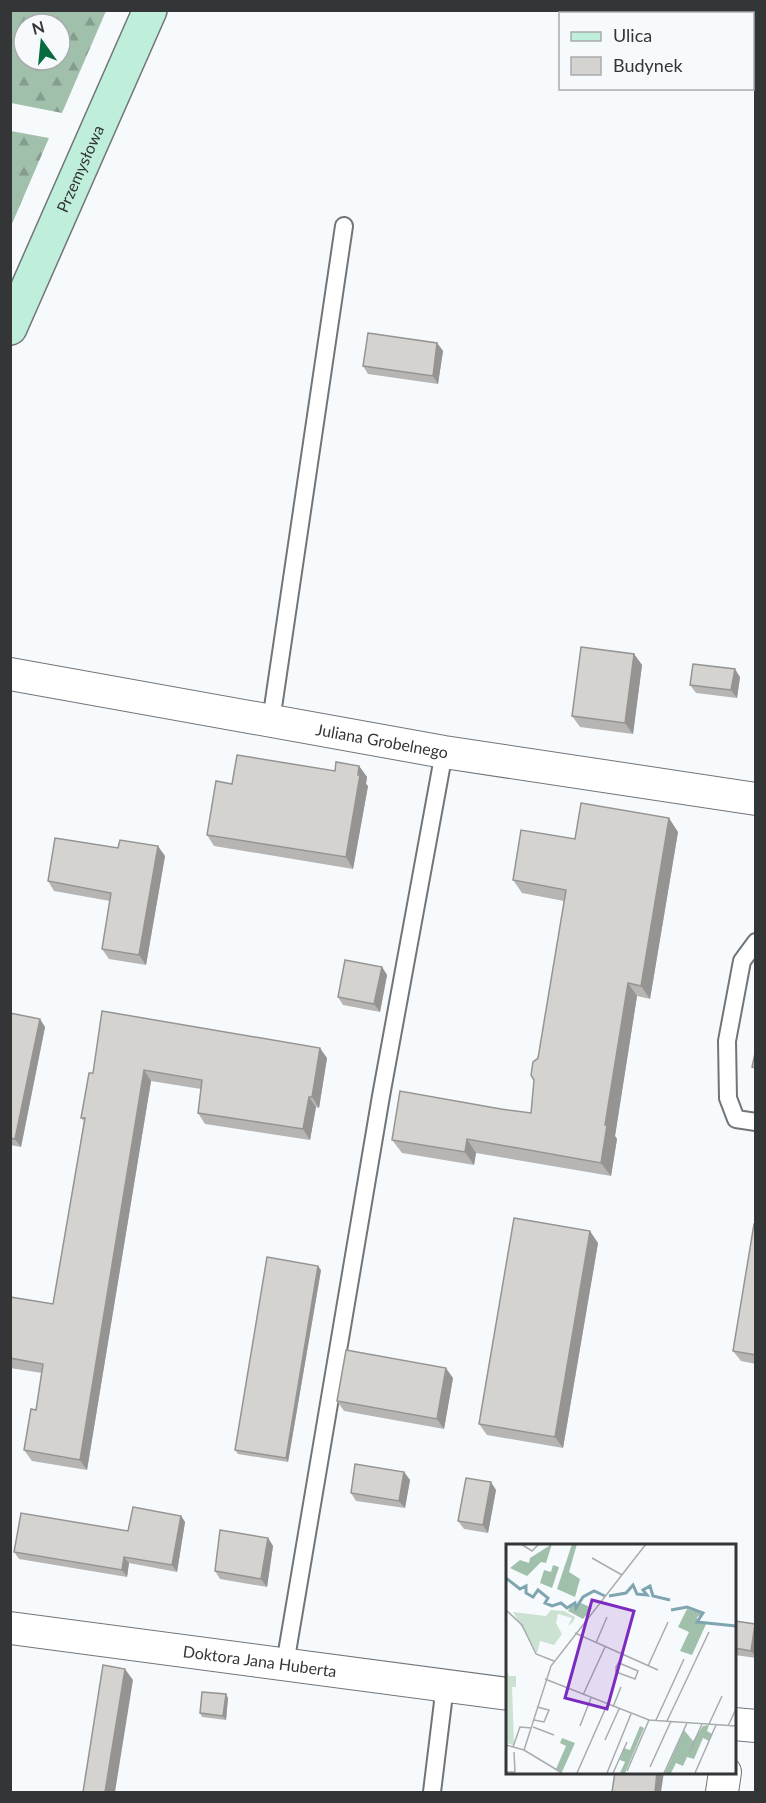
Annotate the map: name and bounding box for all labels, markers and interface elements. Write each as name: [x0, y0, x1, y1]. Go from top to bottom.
north arrow: [12, 12, 72, 72]
legend: [559, 12, 754, 90]
text: N: [30, 16, 46, 38]
text: Ulica: [613, 24, 652, 46]
text: Budynek: [613, 54, 683, 76]
street label: Przemysłowa: [52, 122, 107, 215]
street label: Juliana Grobelnego: [314, 719, 450, 762]
inset map: [506, 1544, 736, 1773]
street label: Doktora Jana Huberta: [182, 1641, 338, 1680]

